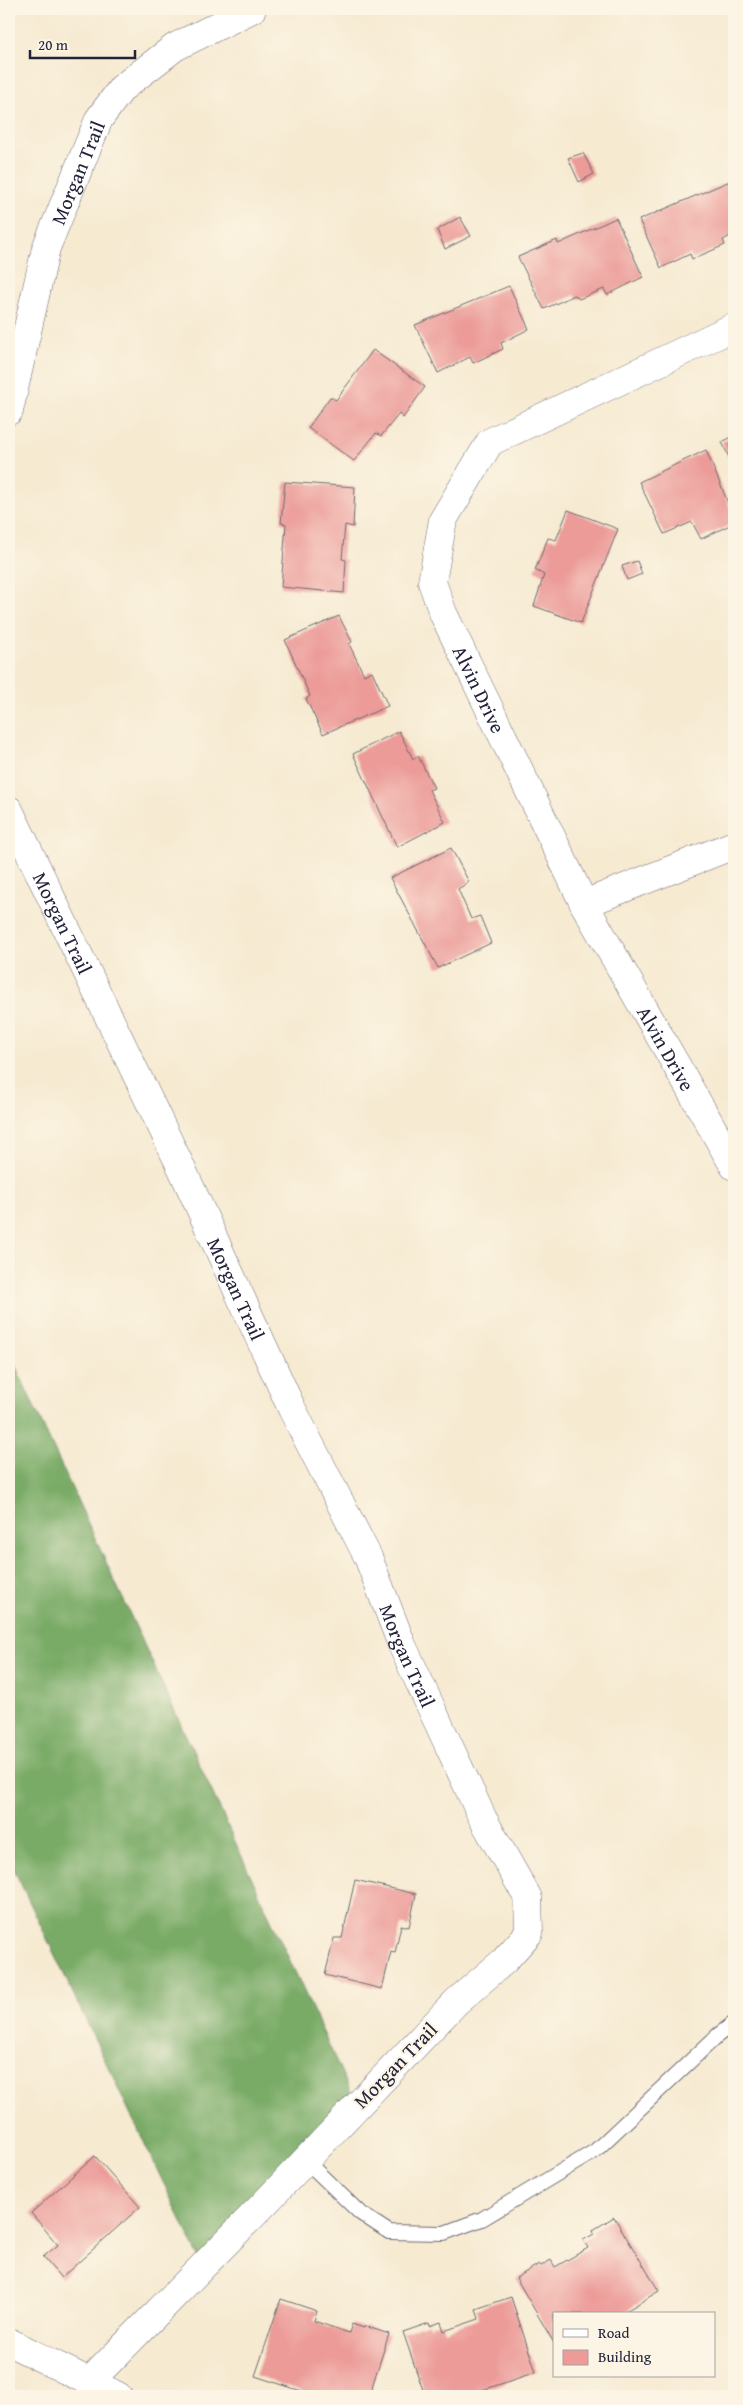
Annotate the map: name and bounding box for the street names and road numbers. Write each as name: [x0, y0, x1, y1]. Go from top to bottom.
street label: Morgan Trail: [43, 116, 112, 229]
street label: Alvin Drive: [446, 640, 513, 737]
street label: Morgan Trail: [26, 867, 100, 979]
street label: Alvin Drive: [631, 1000, 702, 1096]
street label: Morgan Trail: [201, 1233, 273, 1345]
street label: Morgan Trail: [373, 1600, 443, 1712]
street label: Morgan Trail: [346, 2015, 444, 2115]

